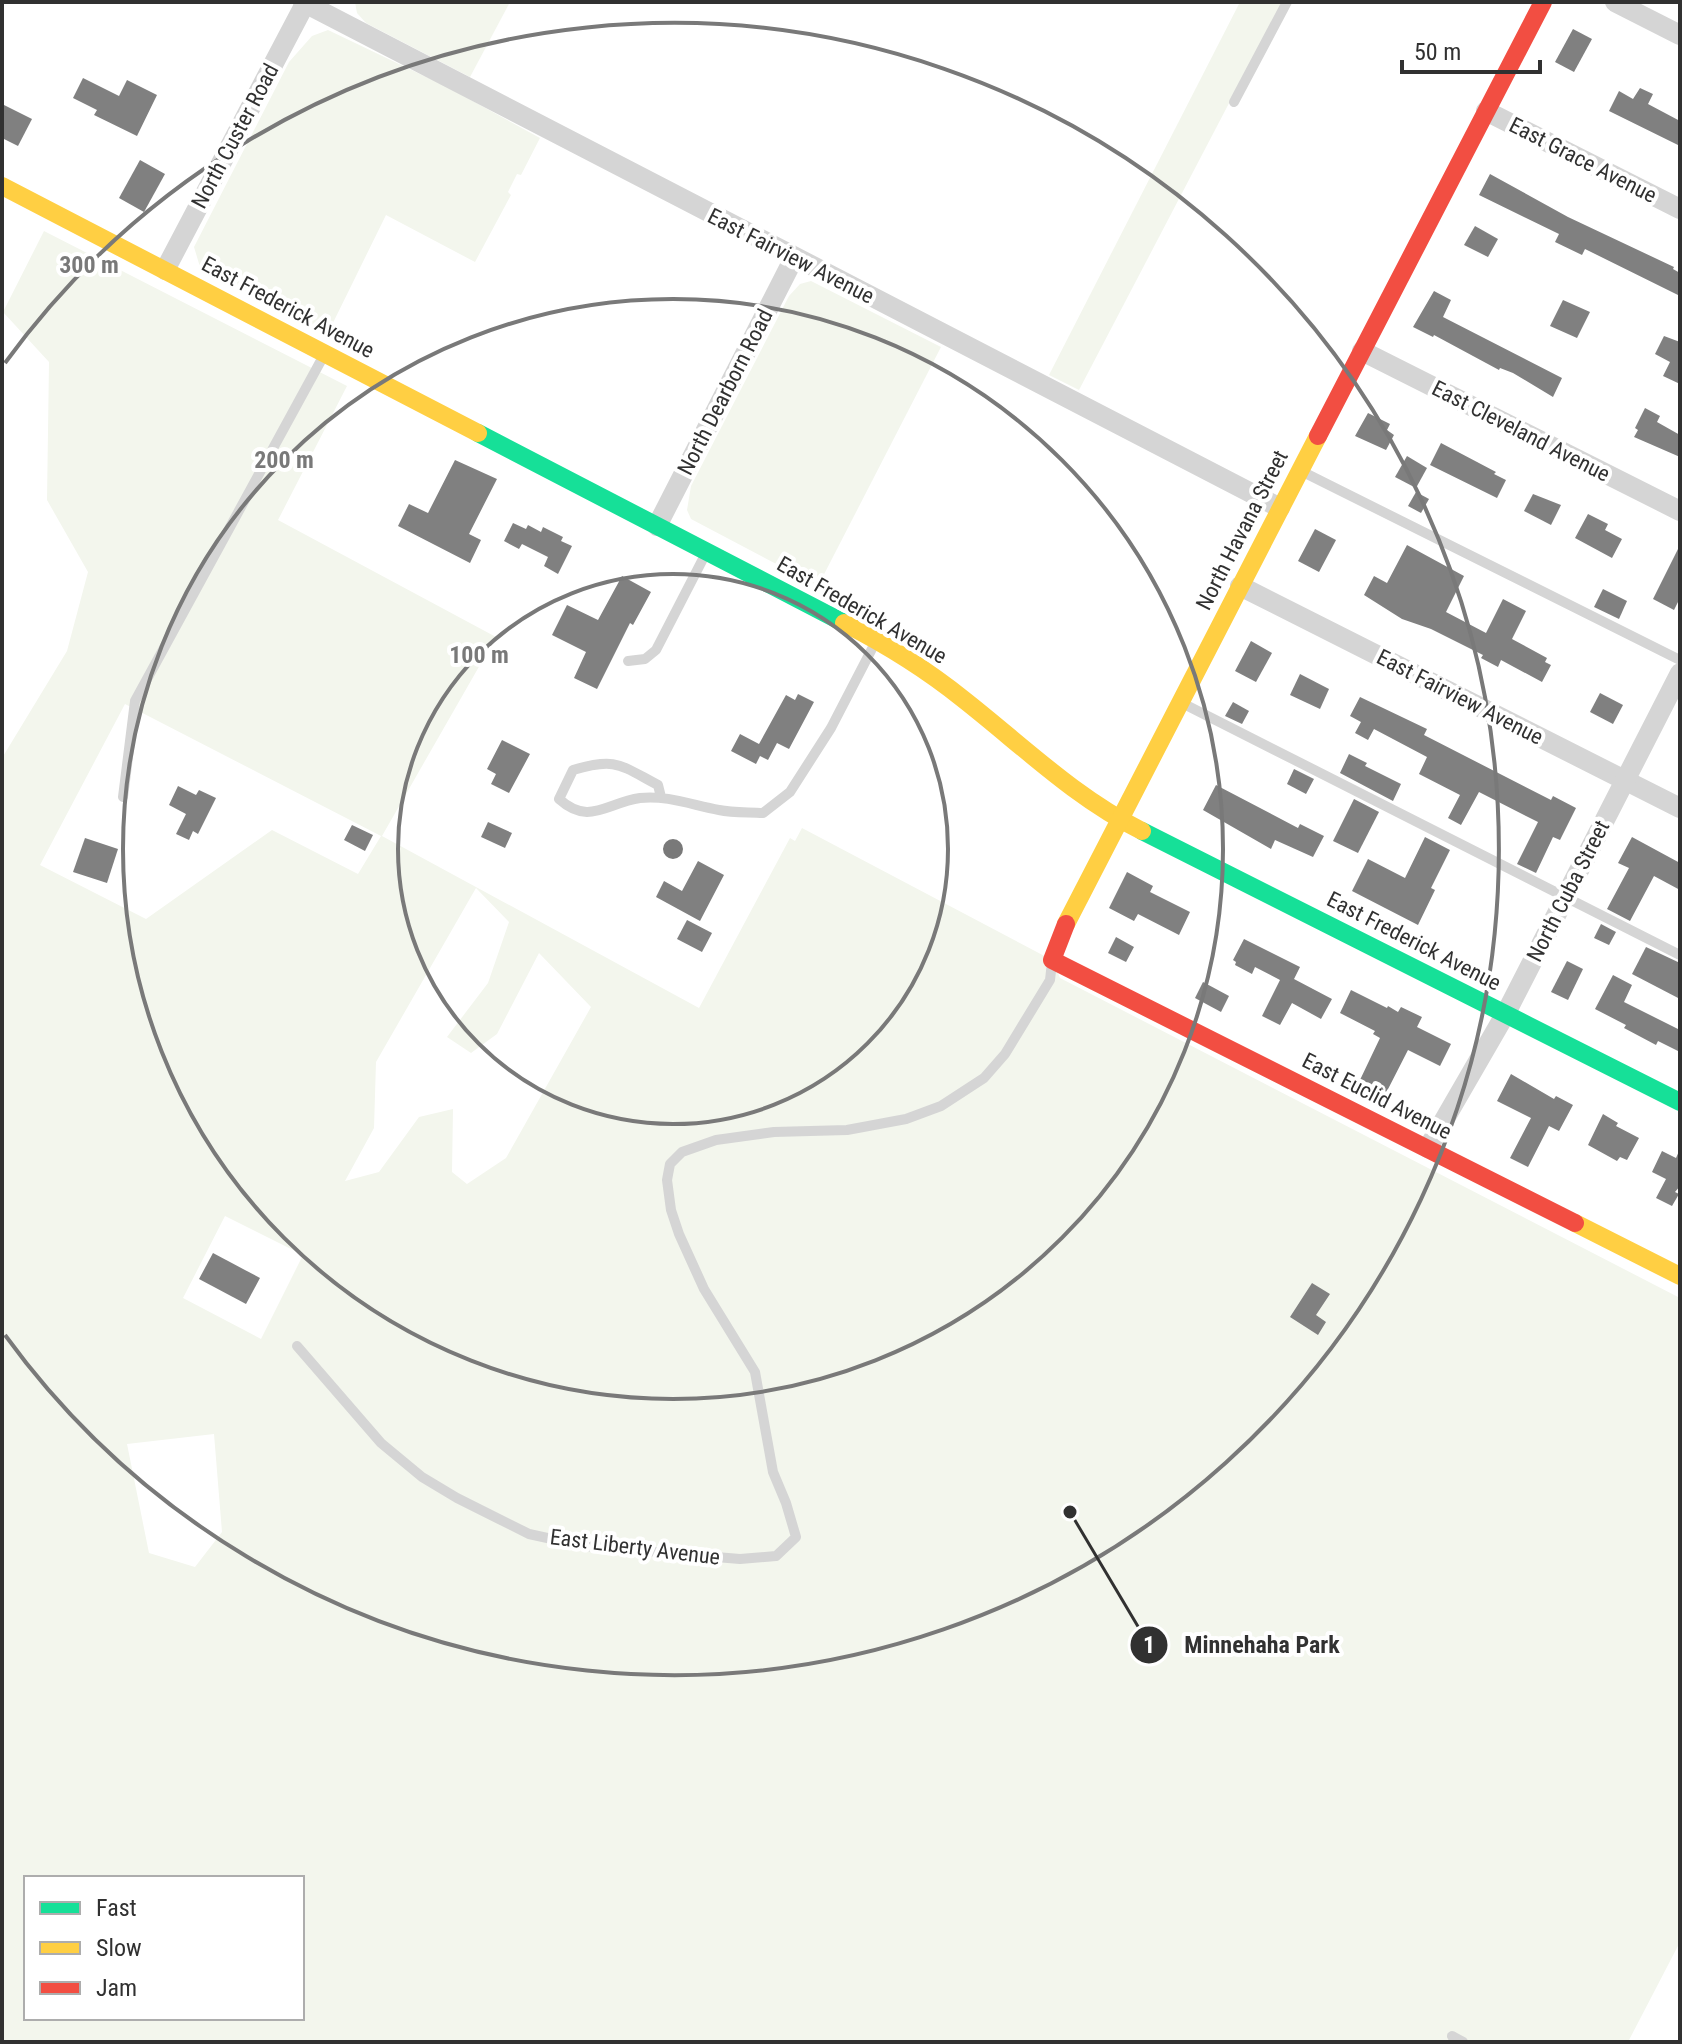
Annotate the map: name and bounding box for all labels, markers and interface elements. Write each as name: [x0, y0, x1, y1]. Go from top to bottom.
scale bar: [1402, 24, 1540, 74]
text: 50 m: [1414, 38, 1461, 66]
street label: North Custer Road: [186, 60, 284, 212]
street label: East Grace Avenue: [1505, 112, 1661, 208]
street label: East Fairview Avenue: [704, 203, 878, 309]
text: 300 m: [59, 251, 119, 279]
street label: East Frederick Avenue: [198, 251, 378, 363]
street label: North Dearborn Road: [672, 305, 778, 479]
street label: East Cleveland Avenue: [1428, 375, 1614, 487]
text: 200 m: [254, 446, 314, 474]
street label: North Havana Street: [1191, 446, 1293, 614]
street label: East Frederick Avenue: [773, 551, 951, 669]
text: 100 m: [449, 641, 509, 669]
street label: East Fairview Avenue: [1373, 644, 1547, 750]
street label: North Cuba Street: [1522, 816, 1614, 966]
centre of rings: [659, 835, 687, 863]
street label: East Frederick Avenue: [1323, 886, 1505, 996]
street label: East Euclid Avenue: [1298, 1048, 1456, 1144]
street label: East Liberty Avenue: [549, 1524, 721, 1570]
callout: Minnehaha Park: [1129, 1621, 1356, 1669]
text: 1: [1143, 1631, 1155, 1659]
text: Minnehaha Park: [1184, 1631, 1340, 1659]
legend: [24, 1876, 304, 2020]
text: Fast: [96, 1894, 137, 1922]
text: Slow: [96, 1934, 142, 1962]
text: Jam: [96, 1974, 137, 2002]

